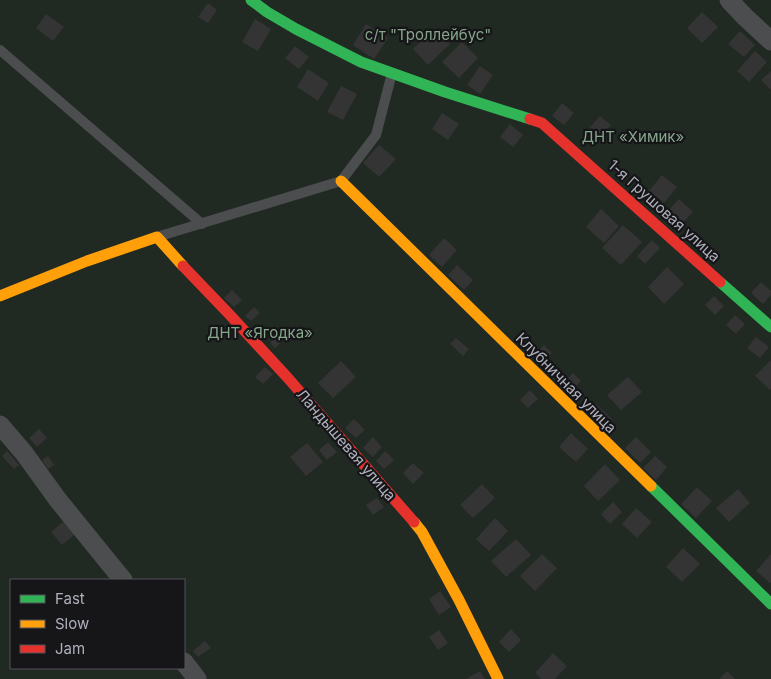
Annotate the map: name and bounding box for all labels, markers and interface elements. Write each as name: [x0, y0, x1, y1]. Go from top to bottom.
park label: с/т "Троллейбус": [365, 25, 491, 44]
park label: ДНТ «Химик»: [582, 127, 684, 146]
street label: 1-я Грушовая улица: [604, 155, 724, 266]
park label: ДНТ «Ягодка»: [207, 323, 313, 342]
street label: Клубничная улица: [512, 328, 621, 437]
street label: Ландышевая улица: [293, 385, 400, 505]
legend: [10, 579, 185, 669]
text: Fast: [55, 589, 85, 608]
text: Slow: [55, 614, 89, 633]
text: Jam: [55, 639, 85, 658]

